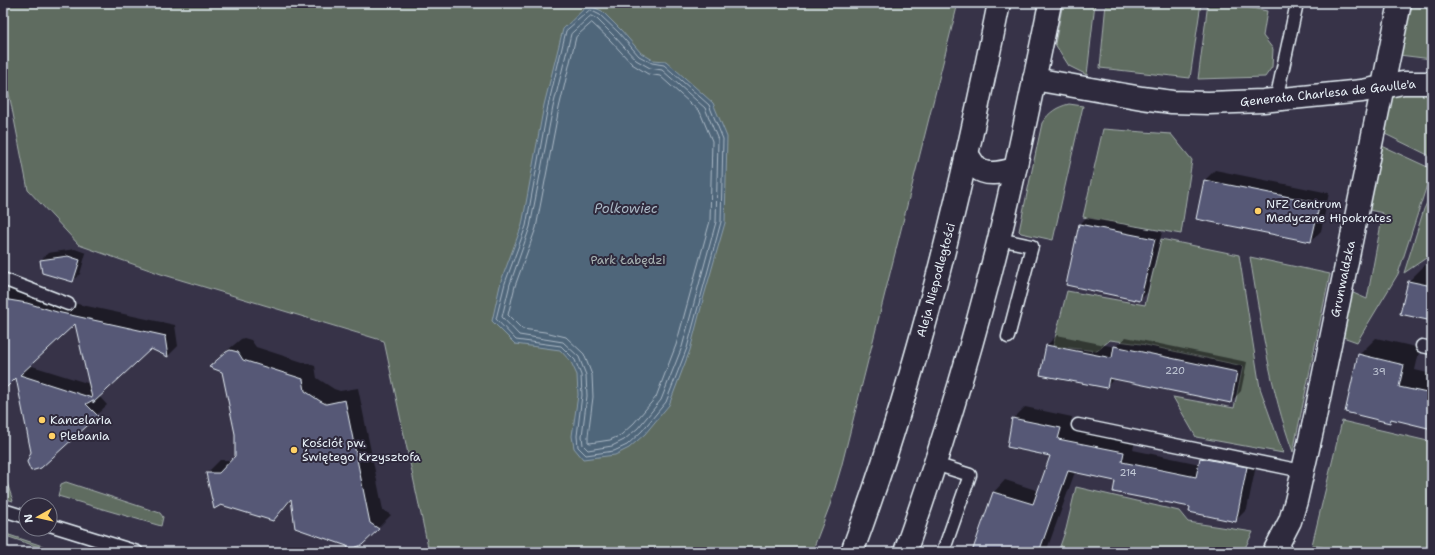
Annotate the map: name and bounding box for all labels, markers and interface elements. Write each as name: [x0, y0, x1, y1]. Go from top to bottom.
street label: Generała Charlesa de Gaulle'a: [1239, 76, 1417, 110]
place label: NFZ Centrum Medyczne Hipokrates: [1266, 196, 1392, 226]
water label: Polkowiec: [594, 200, 658, 217]
marker: NFZ Centrum Medyczne Hipokrates: [1253, 206, 1263, 216]
street label: Aleja Niepodległości: [913, 221, 959, 339]
street label: Grunwaldzka: [1327, 239, 1359, 319]
park label: Park Łabędzi: [590, 252, 666, 268]
house number: 220: [1165, 364, 1185, 377]
house number: 39: [1372, 365, 1386, 378]
place label: Kancelaria: [50, 412, 112, 428]
marker: Kancelaria: [37, 415, 47, 425]
place label: Plebania: [60, 428, 110, 444]
marker: Plebania: [47, 431, 57, 441]
place label: Kościół pw. Świętego Krzysztofa: [302, 435, 421, 465]
marker: Kościół pw. Świętego Krzysztofa: [289, 445, 299, 455]
house number: 214: [1119, 466, 1137, 479]
north arrow: [18, 497, 58, 537]
text: N: [21, 513, 37, 524]

